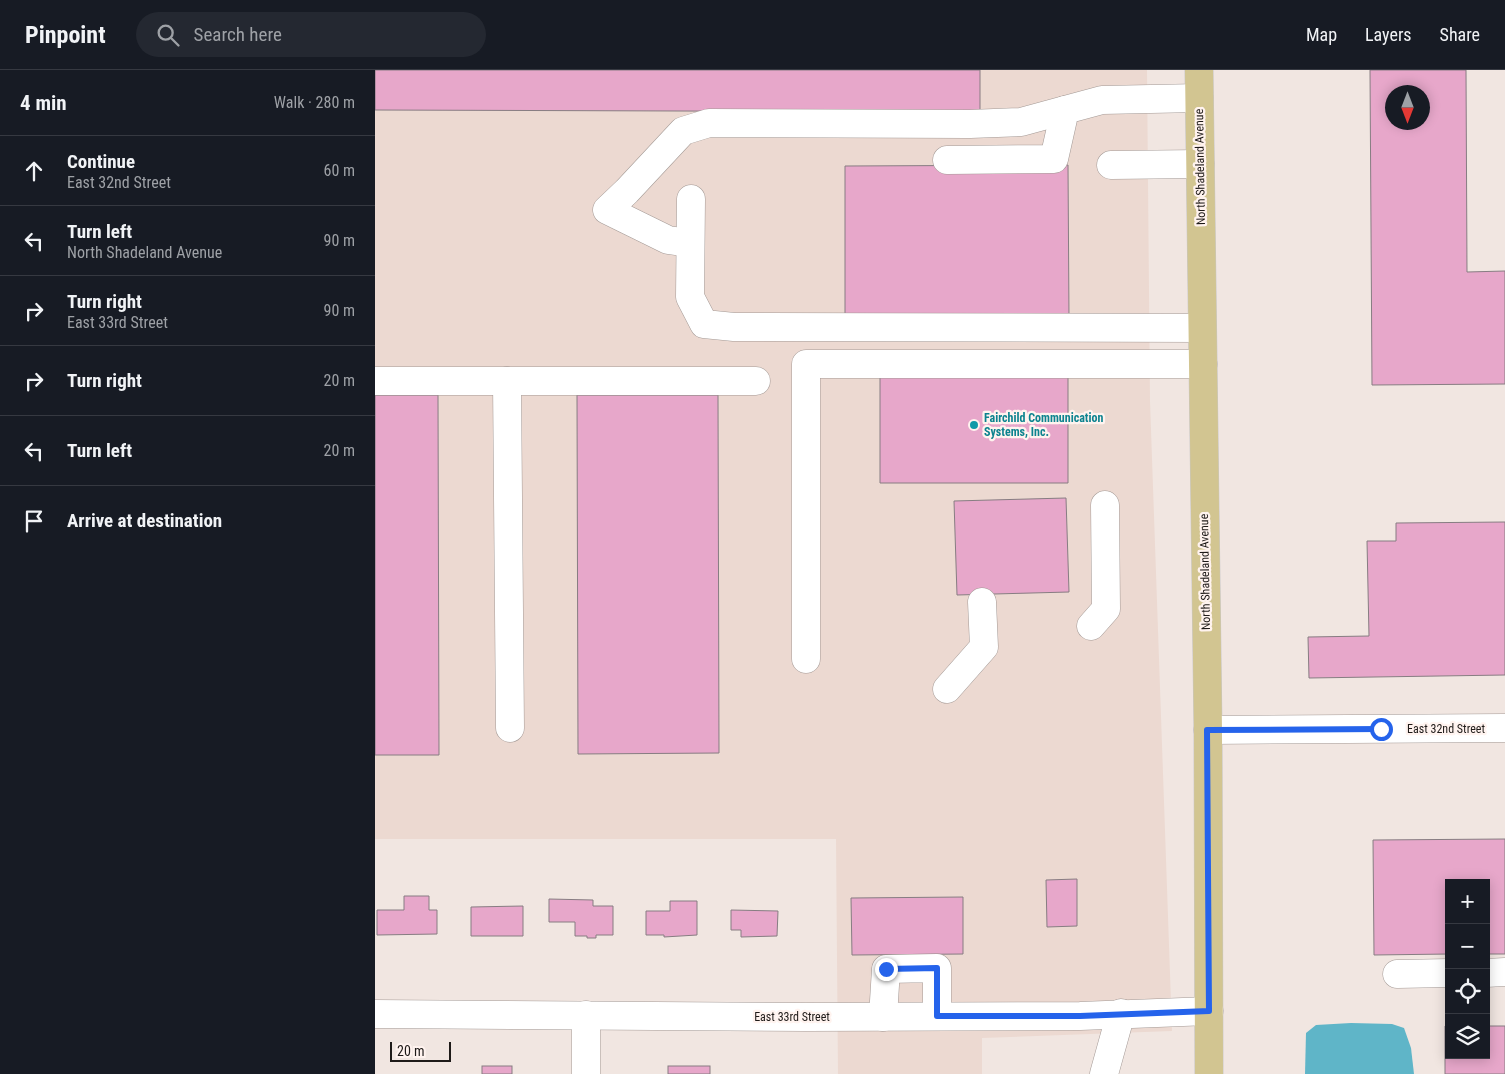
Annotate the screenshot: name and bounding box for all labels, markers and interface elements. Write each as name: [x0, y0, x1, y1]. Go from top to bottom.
search box: [136, 12, 486, 57]
text: Pinpoint: [25, 21, 106, 49]
icon: search: [154, 21, 182, 49]
text: Search here: [194, 23, 282, 46]
text: Map: [1306, 24, 1337, 45]
text: Layers: [1365, 24, 1412, 45]
text: Share: [1440, 24, 1480, 45]
north arrow: [1385, 85, 1430, 130]
text: 4 min: [20, 91, 67, 115]
text: Walk · 280 m: [274, 93, 355, 112]
street label: North Shadeland Avenue: [1192, 108, 1208, 225]
text: Continue: [67, 150, 135, 173]
icon: ahead: [20, 157, 48, 185]
text: 60 m: [323, 161, 355, 180]
text: East 32nd Street: [67, 173, 171, 192]
text: Turn left: [67, 220, 132, 243]
icon: left: [20, 227, 48, 255]
text: 90 m: [323, 231, 355, 250]
text: North Shadeland Avenue: [67, 243, 222, 262]
text: Turn right: [67, 290, 142, 313]
icon: right: [20, 297, 48, 325]
text: 90 m: [323, 301, 355, 320]
text: East 33rd Street: [67, 313, 168, 332]
icon: right: [20, 367, 48, 395]
text: Turn right: [67, 369, 142, 392]
text: 20 m: [323, 371, 355, 390]
place label: Fairchild Communication Systems, Inc.: [984, 411, 1104, 439]
marker: Fairchild Communication Systems, Inc.: [968, 419, 980, 431]
icon: left: [20, 437, 48, 465]
text: Turn left: [67, 439, 132, 462]
text: 20 m: [323, 441, 355, 460]
icon: arrive: [20, 507, 48, 535]
text: Arrive at destination: [67, 509, 222, 532]
street label: North Shadeland Avenue: [1197, 513, 1213, 630]
route start: [1370, 718, 1393, 741]
street label: East 32nd Street: [1407, 722, 1485, 736]
map controls: [1445, 879, 1490, 1059]
button: +: [1445, 879, 1490, 924]
button: −: [1445, 924, 1490, 969]
route end: [875, 958, 898, 981]
button: locate: [1445, 969, 1490, 1014]
street label: East 33rd Street: [754, 1010, 830, 1024]
button: layers: [1445, 1014, 1490, 1059]
scale bar: [390, 1039, 451, 1062]
text: 20 m: [397, 1043, 425, 1059]

